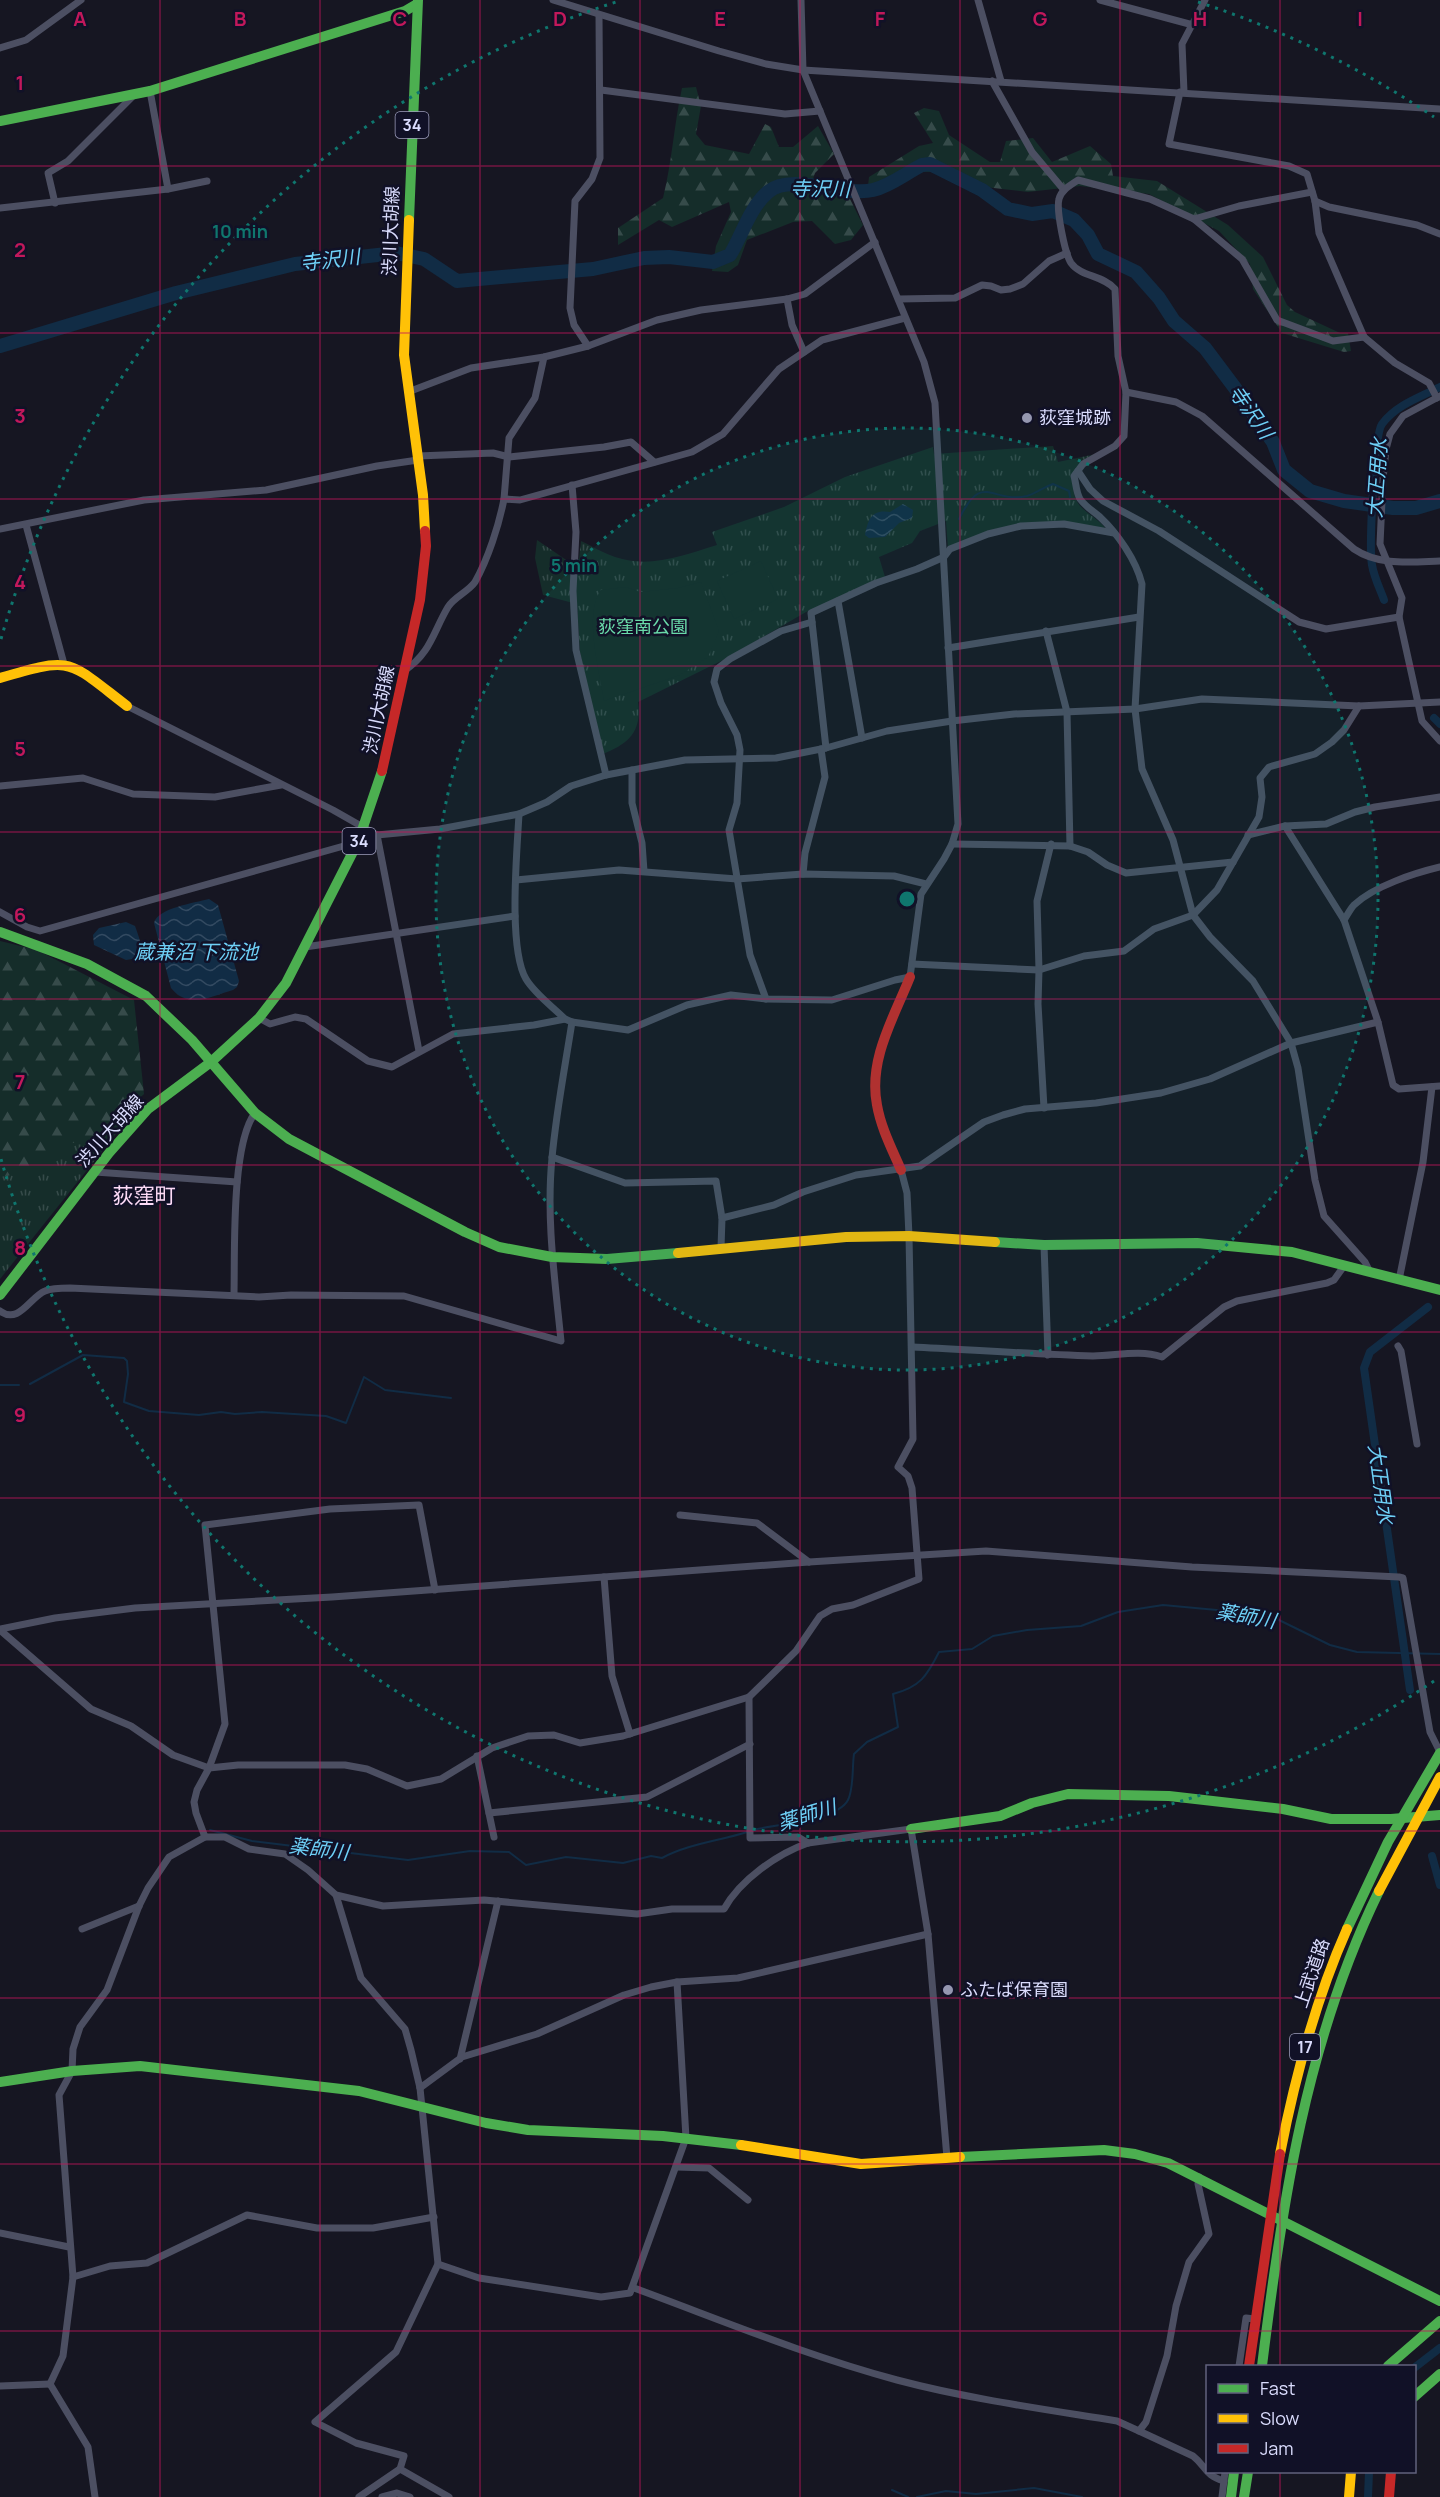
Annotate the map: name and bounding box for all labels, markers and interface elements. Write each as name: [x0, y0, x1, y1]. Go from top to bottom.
text: A: [73, 5, 87, 32]
text: B: [234, 5, 247, 32]
text: C: [393, 5, 407, 32]
text: D: [553, 5, 567, 32]
text: E: [714, 5, 726, 32]
text: F: [875, 5, 886, 32]
text: G: [1033, 5, 1048, 32]
text: H: [1193, 5, 1207, 32]
text: I: [1357, 5, 1363, 32]
text: 1: [16, 69, 24, 96]
road number: 34: [396, 112, 428, 138]
water label: 寺沢川: [790, 174, 852, 203]
street label: 渋川大胡線: [376, 186, 404, 276]
text: 10 min: [212, 219, 268, 243]
text: 2: [14, 236, 26, 263]
water label: 寺沢川: [299, 242, 363, 277]
water label: 寺沢川: [1223, 379, 1281, 446]
text: 3: [14, 402, 26, 429]
place label: 荻窪城跡: [1039, 405, 1111, 429]
marker: 荻窪城跡: [1020, 411, 1034, 425]
water label: 大正用水: [1360, 435, 1393, 519]
text: 5 min: [551, 553, 597, 577]
text: 4: [14, 568, 26, 595]
park label: 荻窪南公園: [598, 614, 688, 638]
street label: 渋川大胡線: [357, 663, 399, 756]
text: 5: [14, 735, 26, 762]
road number: 34: [342, 828, 376, 854]
centre of rings: [897, 889, 917, 909]
text: 6: [14, 901, 26, 928]
water label: 蔵兼沼 下流池: [134, 938, 260, 965]
text: 7: [15, 1068, 25, 1095]
street label: 渋川大胡線: [70, 1089, 148, 1172]
district label: 荻窪町: [113, 1181, 176, 1209]
text: 8: [14, 1234, 26, 1261]
text: 9: [14, 1401, 26, 1428]
water label: 大正用水: [1363, 1442, 1401, 1527]
water label: 薬師川: [1214, 1597, 1280, 1634]
water label: 薬師川: [774, 1792, 841, 1836]
water label: 薬師川: [288, 1831, 352, 1866]
street label: 上武道路: [1288, 1935, 1334, 2011]
place label: ふたば保育園: [960, 1977, 1068, 2001]
marker: ふたば保育園: [941, 1983, 955, 1997]
road number: 17: [1290, 2034, 1320, 2060]
legend: [1206, 2365, 1416, 2473]
text: Fast: [1260, 2376, 1295, 2400]
text: Slow: [1260, 2406, 1300, 2430]
text: Jam: [1260, 2436, 1294, 2460]

